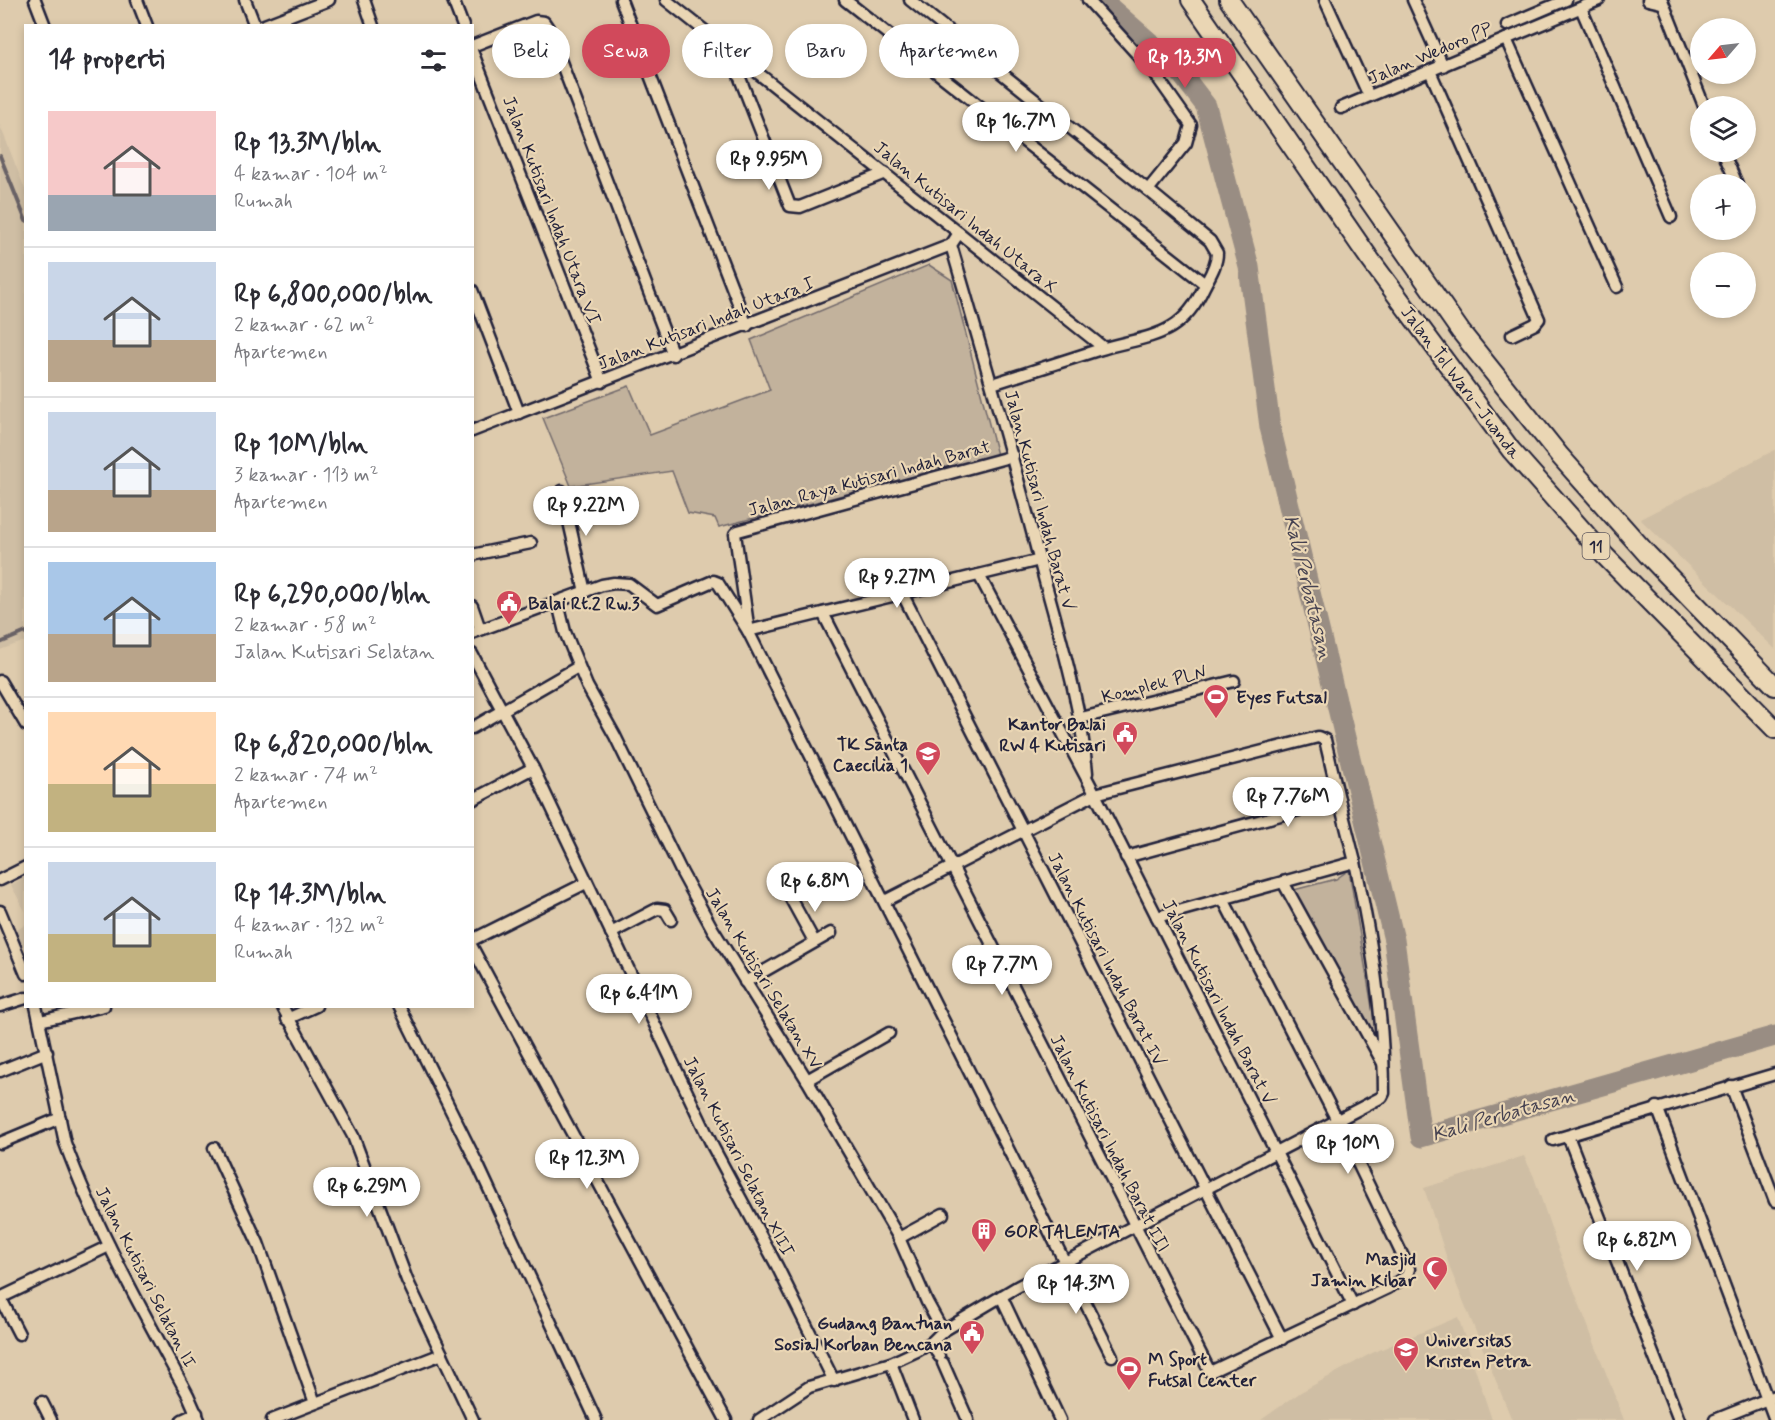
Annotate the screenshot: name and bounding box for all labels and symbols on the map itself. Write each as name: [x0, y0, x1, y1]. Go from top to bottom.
street label: Jalan Wedoro PP: [1365, 17, 1497, 91]
north arrow: [1690, 18, 1756, 84]
pin: Rp 13.3M: [1123, 38, 1247, 89]
street label: Jalan Kutisari Indah Utara VI: [496, 93, 606, 328]
pin: Rp 16.7M: [954, 102, 1078, 153]
street label: Jalan Kutisari Indah Utara X: [868, 136, 1062, 300]
pin: Rp 9.95M: [707, 140, 831, 191]
street label: Jalan Kutisari Indah Utara I: [595, 272, 818, 376]
street label: Jalan Tol Waru–Juanda: [1395, 301, 1526, 464]
street label: Jalan Kutisari Indah Barat V: [998, 387, 1080, 614]
street label: Jalan Raya Kutisari Indah Barat: [746, 435, 993, 523]
pin: Rp 9.22M: [524, 486, 648, 537]
water label: Kali Perbatasan: [1277, 512, 1339, 663]
road number: 11: [1582, 533, 1610, 559]
pin: Rp 9.27M: [835, 558, 959, 609]
public building icon: Balai Rt.2 Rw.3: [494, 588, 524, 626]
place label: Balai Rt.2 Rw.3: [528, 592, 640, 616]
street label: Komplek PLN: [1099, 660, 1209, 710]
sports icon: Eyes Futsal: [1201, 682, 1231, 720]
place label: Eyes Futsal: [1236, 686, 1327, 710]
place label: Kantor Balai RW 4 Kutisari: [999, 713, 1106, 758]
public building icon: Kantor Balai RW 4 Kutisari: [1110, 719, 1140, 757]
place label: TK Santa Caecilia 1: [833, 733, 908, 778]
school or university icon: TK Santa Caecilia 1: [913, 739, 943, 777]
pin: Rp 7.76M: [1226, 777, 1350, 828]
street label: Jalan Kutisari Indah Barat IV: [1042, 848, 1171, 1071]
pin: Rp 6.8M: [760, 862, 870, 913]
street label: Jalan Kutisari Selatan XV: [699, 883, 827, 1074]
street label: Jalan Kutisari Indah Barat V: [1156, 896, 1281, 1110]
pin: Rp 7.7M: [947, 945, 1057, 996]
pin: Rp 6.41M: [577, 974, 701, 1025]
street label: Jalan Kutisari Indah Barat III: [1044, 1031, 1175, 1256]
street label: Jalan Kutisari Selatan XIII: [677, 1052, 799, 1261]
water label: Kali Perbatasan: [1429, 1082, 1578, 1149]
pin: Rp 10M: [1299, 1124, 1397, 1175]
pin: Rp 12.3M: [525, 1139, 649, 1190]
pin: Rp 6.29M: [305, 1167, 429, 1218]
street label: Jalan Kutisari Selatan II: [89, 1183, 201, 1372]
building icon: GOR TALENTA: [969, 1216, 999, 1254]
place label: GOR TALENTA: [1004, 1220, 1120, 1244]
pin: Rp 6.82M: [1575, 1221, 1699, 1272]
place label: Masjid Jamin Kibar: [1311, 1248, 1417, 1293]
mosque icon: Masjid Jamin Kibar: [1420, 1254, 1450, 1292]
pin: Rp 14.3M: [1014, 1264, 1138, 1315]
place label: Gudang Bantuan Sosial Korban Bencana: [774, 1312, 952, 1357]
public building icon: Gudang Bantuan Sosial Korban Bencana: [957, 1318, 987, 1356]
place label: Universitas Kristen Petra: [1426, 1329, 1532, 1374]
school or university icon: Universitas Kristen Petra: [1391, 1335, 1421, 1373]
place label: M Sport Futsal Center: [1148, 1348, 1257, 1393]
sports icon: M Sport Futsal Center: [1114, 1354, 1144, 1392]

